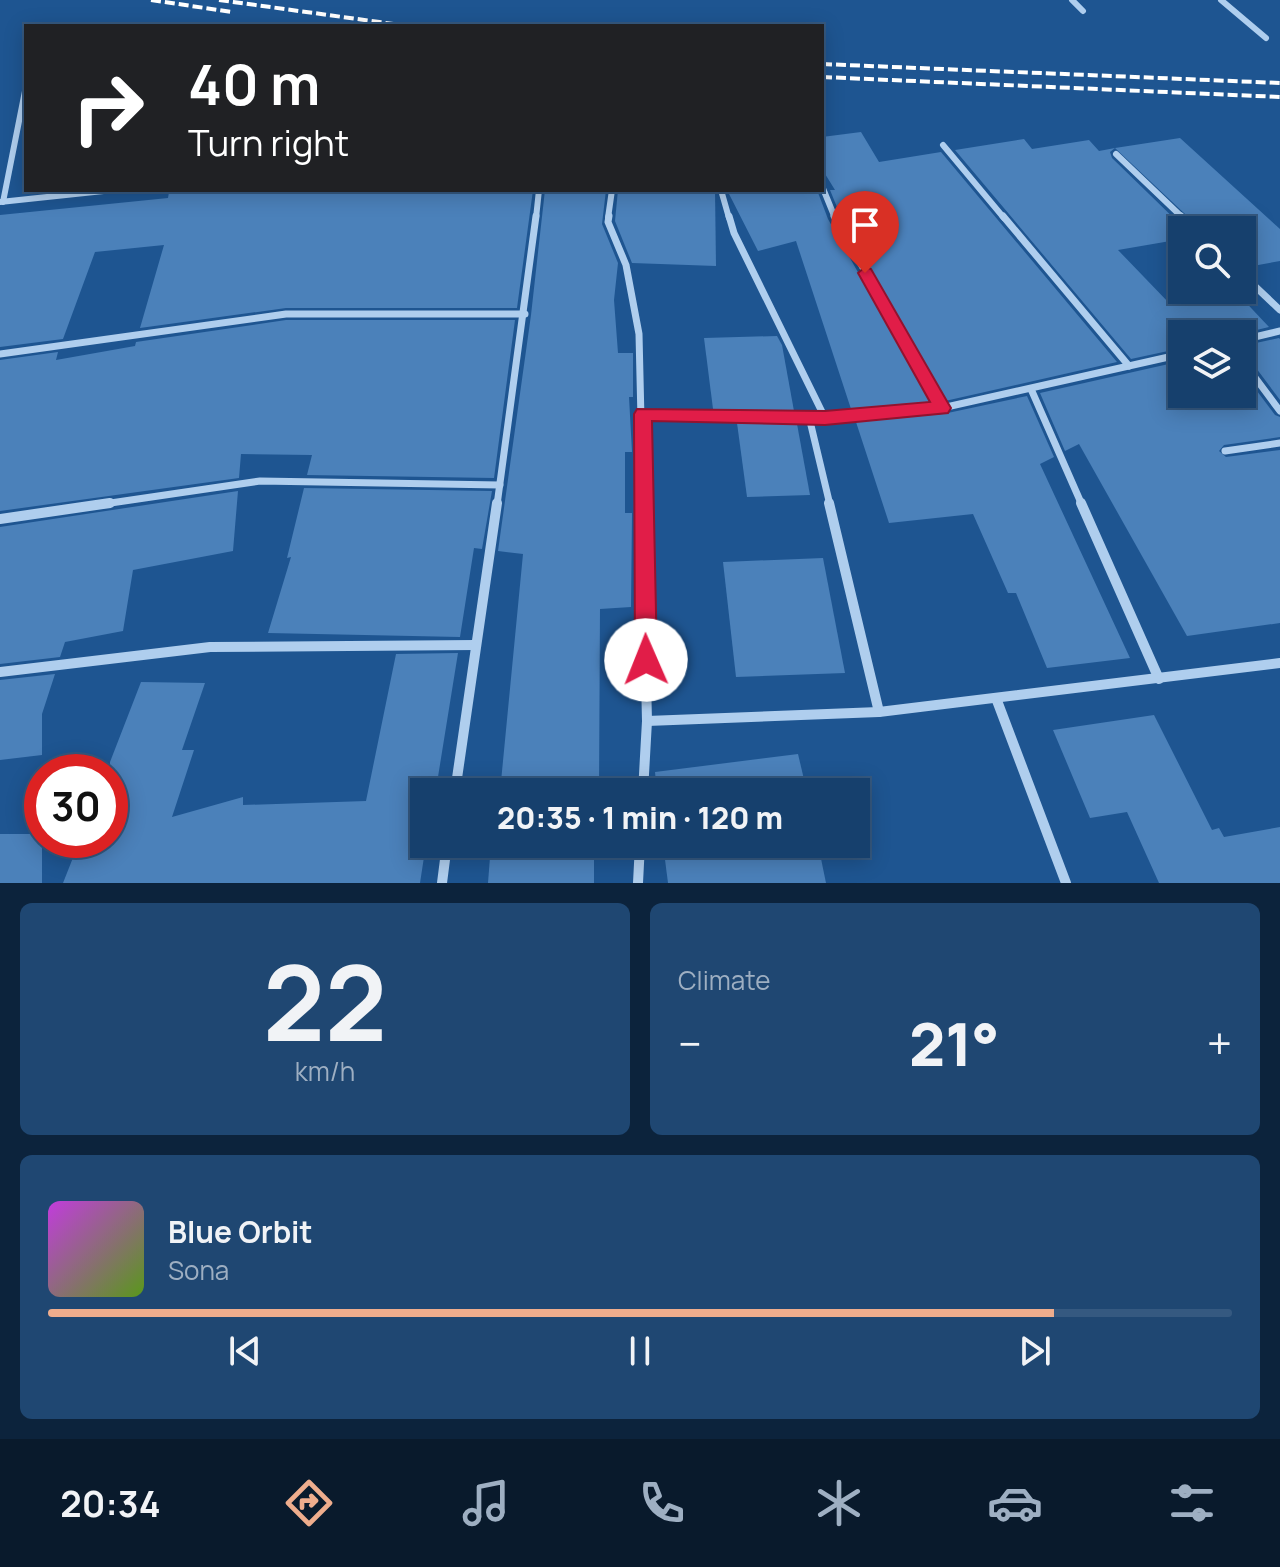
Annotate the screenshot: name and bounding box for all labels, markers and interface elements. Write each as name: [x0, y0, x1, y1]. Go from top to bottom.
text: 40 m: [188, 45, 320, 122]
icon: right: [56, 56, 160, 160]
text: Turn right: [188, 118, 349, 167]
pin: [831, 191, 899, 273]
icon: arrive: [843, 203, 887, 247]
map controls: [1168, 216, 1256, 408]
button: search: [1168, 216, 1256, 304]
button: layers: [1168, 320, 1256, 408]
position arrow: [604, 618, 688, 702]
speed limit sign: 30: [24, 754, 128, 858]
text: 20:35 · 1 min · 120 m: [497, 797, 783, 838]
text: 22: [263, 930, 387, 1072]
text: Climate: [678, 962, 770, 998]
text: 21°: [909, 1002, 999, 1084]
text: −: [678, 1013, 702, 1073]
text: +: [1207, 1013, 1232, 1073]
text: km/h: [295, 1053, 355, 1089]
text: Blue Orbit: [168, 1211, 313, 1252]
text: Sona: [168, 1252, 229, 1288]
icon: previous: [223, 1329, 267, 1373]
icon: pause: [618, 1329, 662, 1373]
icon: next: [1013, 1329, 1057, 1373]
icon: directions: [281, 1475, 337, 1531]
icon: music: [458, 1475, 514, 1531]
icon: phone: [634, 1475, 690, 1531]
icon: climate: [811, 1475, 867, 1531]
icon: car: [987, 1475, 1043, 1531]
icon: filters: [1164, 1475, 1220, 1531]
text: 20:34: [60, 1479, 161, 1528]

